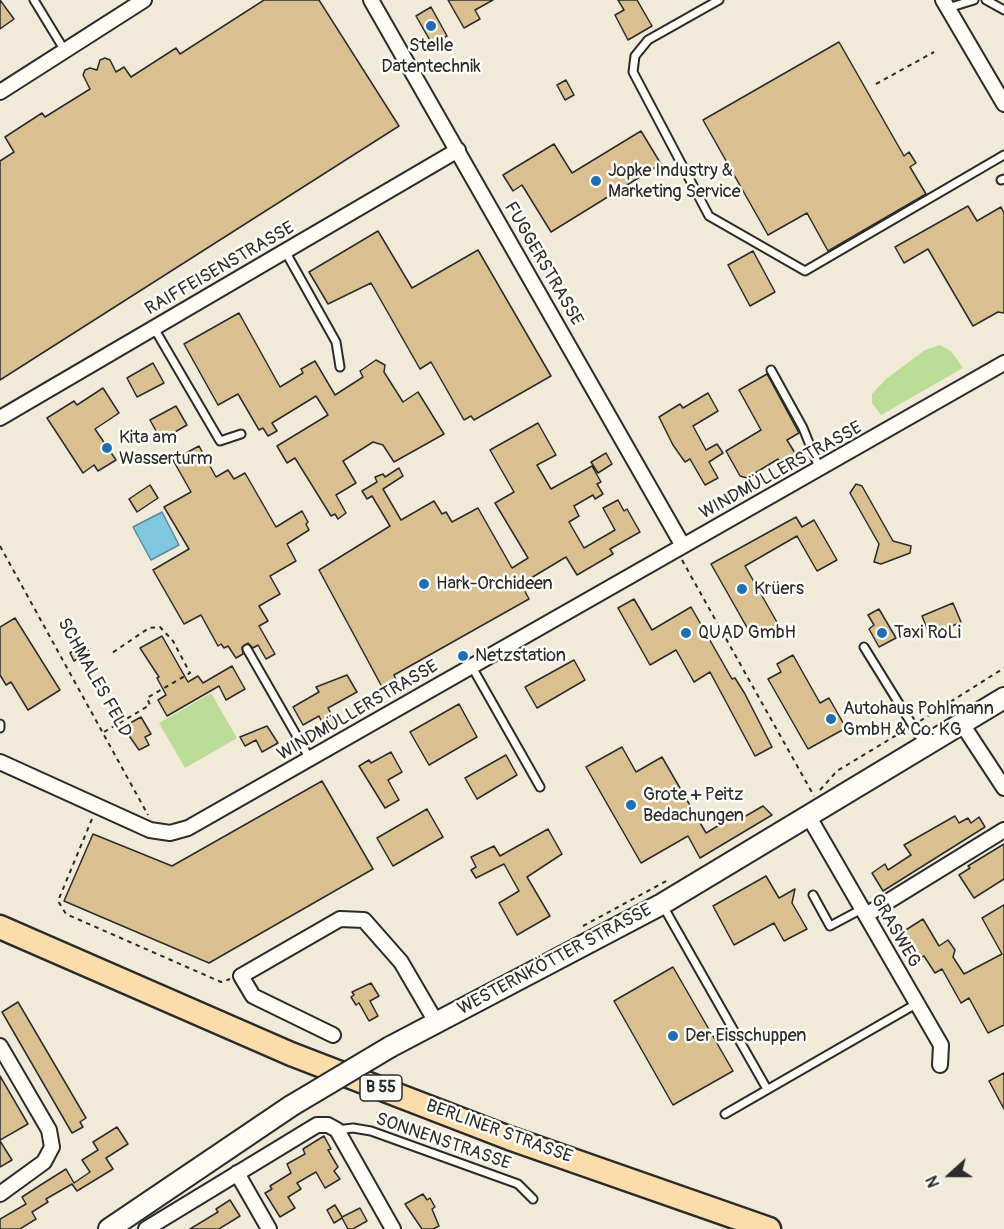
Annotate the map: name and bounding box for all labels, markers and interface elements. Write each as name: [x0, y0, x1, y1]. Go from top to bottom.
marker: Stelle Datentechnik: [424, 19, 438, 33]
place label: Stelle Datentechnik: [381, 35, 481, 78]
place label: Jopke Industry & Marketing Service: [608, 160, 741, 202]
marker: Jopke Industry & Marketing Service: [589, 174, 603, 188]
street label: FUGGERSTRASSE: [499, 198, 587, 330]
street label: RAIFFEISENSTRASSE: [142, 217, 298, 321]
street label: WINDMÜLLERSTRASSE: [696, 417, 866, 525]
place label: Kita am Wasserturm: [119, 427, 213, 470]
marker: Kita am Wasserturm: [100, 441, 114, 455]
place label: Hark-Orchideen: [436, 573, 553, 595]
marker: Hark-Orchideen: [417, 577, 431, 591]
place label: Krüers: [754, 578, 804, 600]
marker: Krüers: [735, 582, 749, 596]
street label: SCHMALES FELD: [52, 615, 136, 741]
place label: QUAD GmbH: [698, 622, 796, 644]
place label: Taxi RoLi: [894, 622, 961, 644]
marker: QUAD GmbH: [679, 626, 693, 640]
marker: Taxi RoLi: [875, 626, 889, 640]
place label: Netzstation: [475, 645, 566, 667]
marker: Netzstation: [456, 649, 470, 663]
street label: WINDMÜLLERSTRASSE: [274, 656, 442, 766]
place label: Autohaus Pohlmann GmbH & Co. KG: [843, 698, 994, 740]
marker: Autohaus Pohlmann GmbH & Co. KG: [824, 712, 838, 726]
place label: Grote + Peitz Bedachungen: [643, 784, 744, 826]
marker: Grote + Peitz Bedachungen: [624, 798, 638, 812]
street label: GRASWEG: [865, 890, 925, 972]
street label: WESTERNKÖTTER STRASSE: [454, 900, 656, 1020]
place label: Der Eisschuppen: [685, 1025, 806, 1047]
marker: Der Eisschuppen: [666, 1029, 680, 1043]
road number: B 55: [360, 1075, 402, 1101]
street label: BERLINER STRASSE: [423, 1096, 575, 1168]
street label: SONNENSTRASSE: [373, 1109, 513, 1175]
north arrow: [920, 1145, 980, 1205]
text: N: [922, 1173, 944, 1190]

